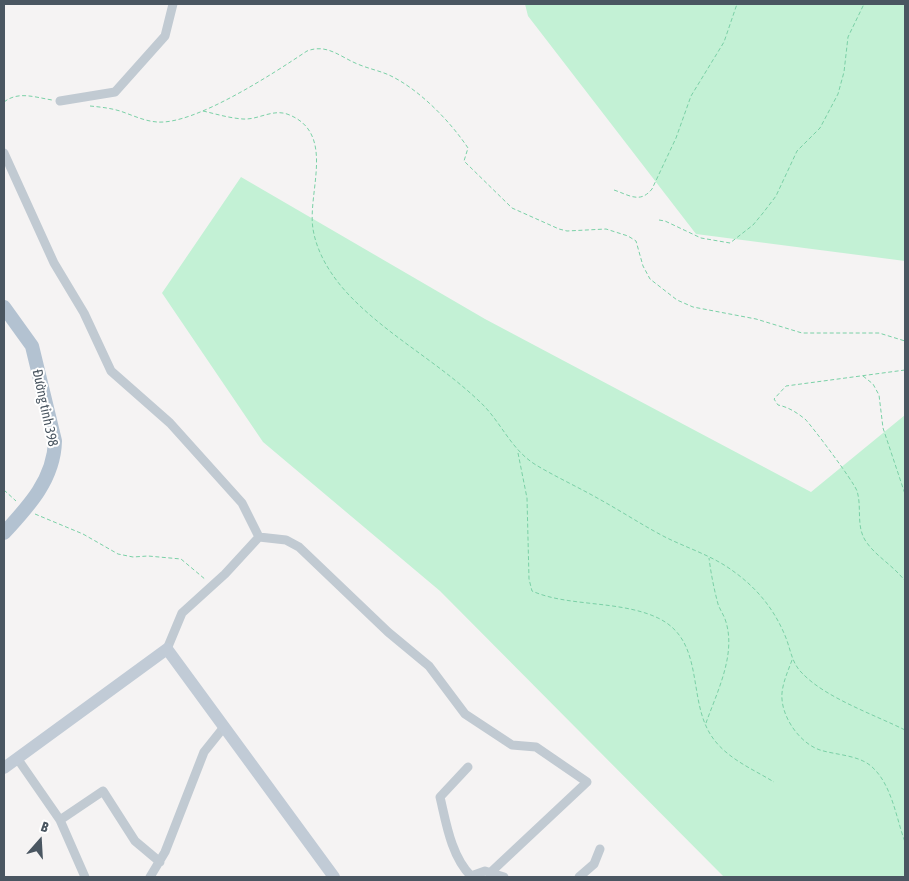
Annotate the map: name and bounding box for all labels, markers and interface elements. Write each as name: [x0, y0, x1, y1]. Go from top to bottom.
street label: Đường tỉnh 398: [29, 368, 61, 448]
north arrow: [15, 816, 65, 866]
text: B: [39, 818, 51, 835]

